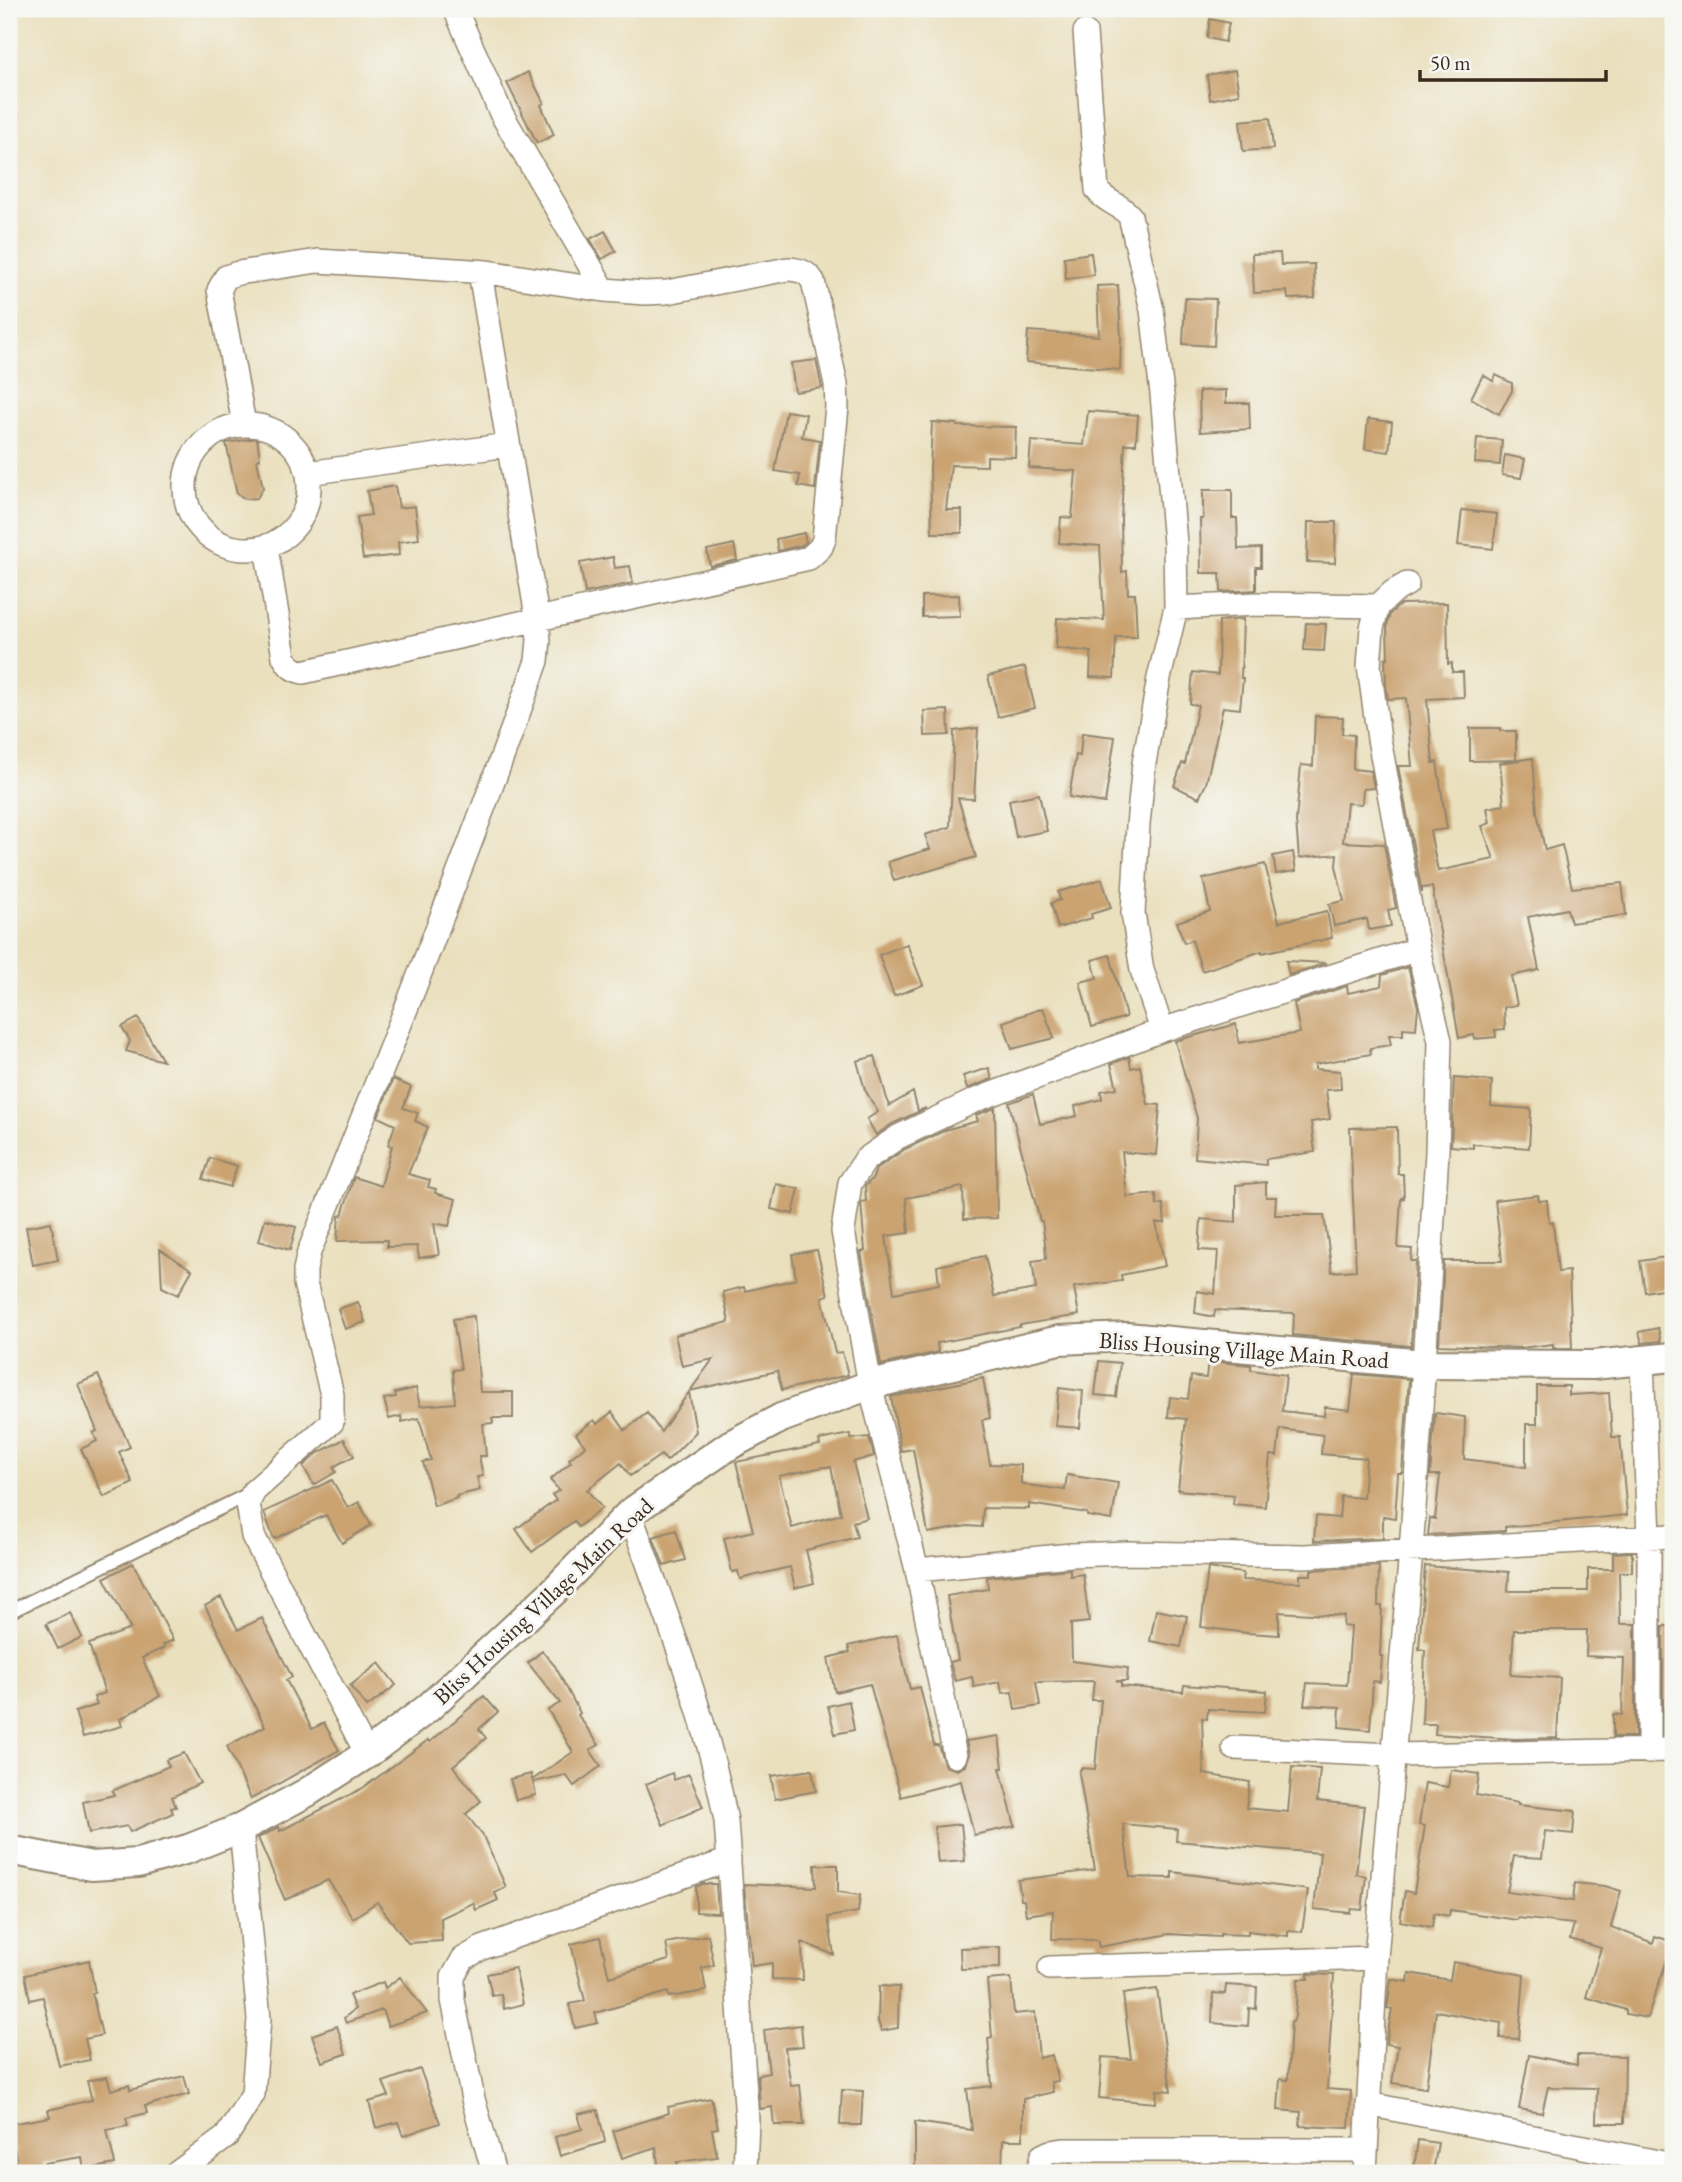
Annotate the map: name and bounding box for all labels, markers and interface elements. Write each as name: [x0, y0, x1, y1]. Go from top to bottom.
scale bar: [1420, 38, 1605, 82]
text: 50 m: [1430, 49, 1471, 76]
street label: Bliss Housing Village Main Road: [1098, 1325, 1390, 1375]
street label: Bliss Housing Village Main Road: [427, 1491, 660, 1711]

